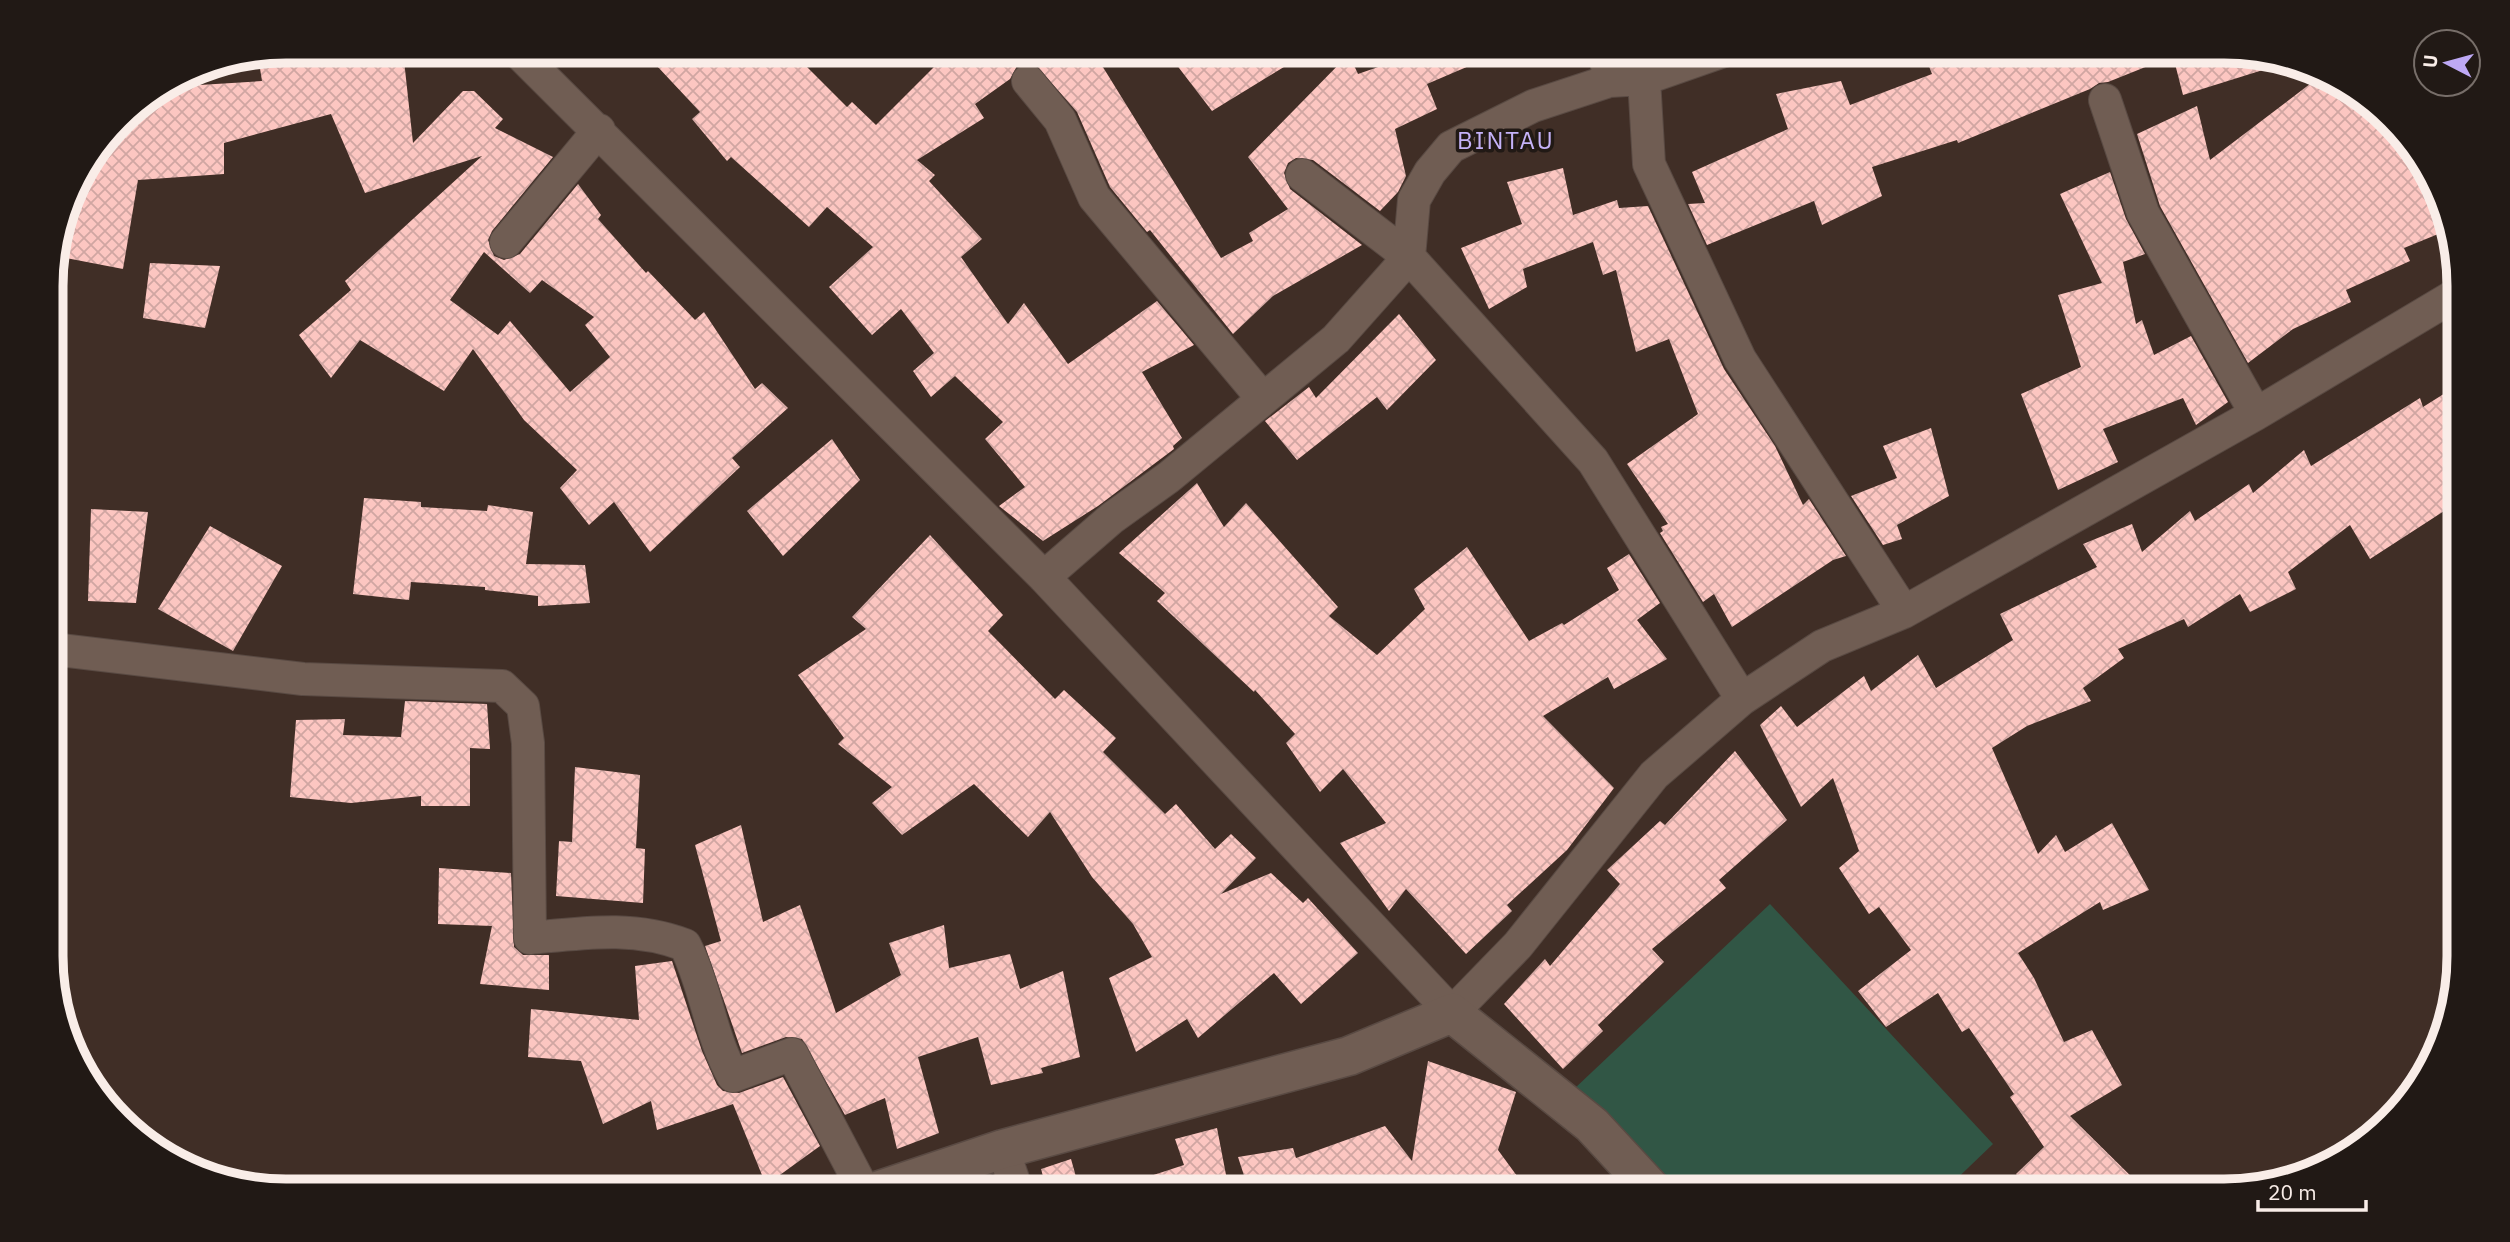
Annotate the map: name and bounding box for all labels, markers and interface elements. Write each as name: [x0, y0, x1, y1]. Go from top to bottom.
north arrow: [2412, 28, 2482, 98]
text: U: [2417, 53, 2443, 69]
district label: BINTAU: [1457, 124, 1555, 156]
scale bar: [2258, 1168, 2366, 1212]
text: 20 m: [2268, 1178, 2317, 1206]

